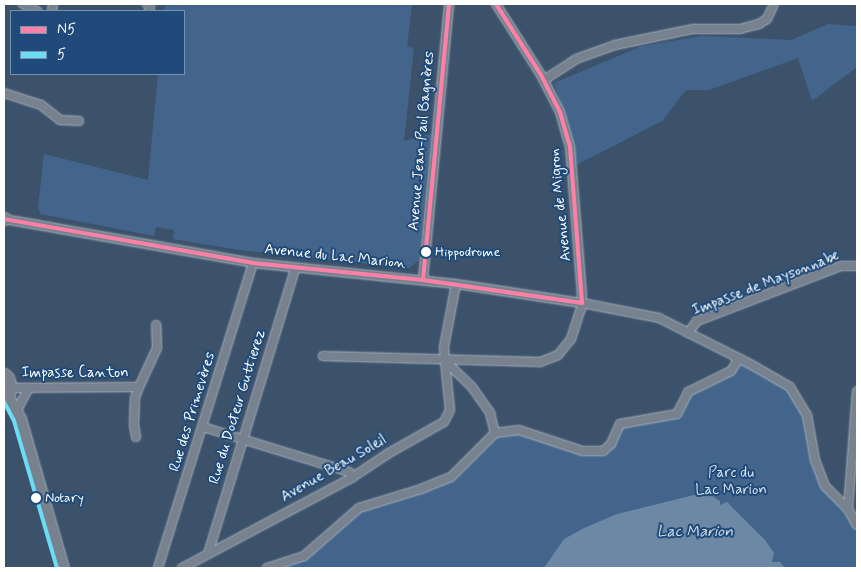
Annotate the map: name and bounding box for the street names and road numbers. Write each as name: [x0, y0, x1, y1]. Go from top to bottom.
street label: Avenue Jean-Paul Bagnères: [405, 50, 439, 232]
street label: Avenue de Migron: [546, 148, 576, 262]
street label: Avenue du Lac Marion: [262, 240, 408, 274]
street label: Impasse de Maysonnabe: [691, 248, 841, 320]
street label: Rue du Docteur Guttierez: [206, 329, 270, 485]
street label: Rue des Primevères: [166, 349, 220, 475]
street label: Impasse Canton: [23, 365, 127, 383]
street label: Avenue Beau Soleil: [278, 431, 390, 507]

